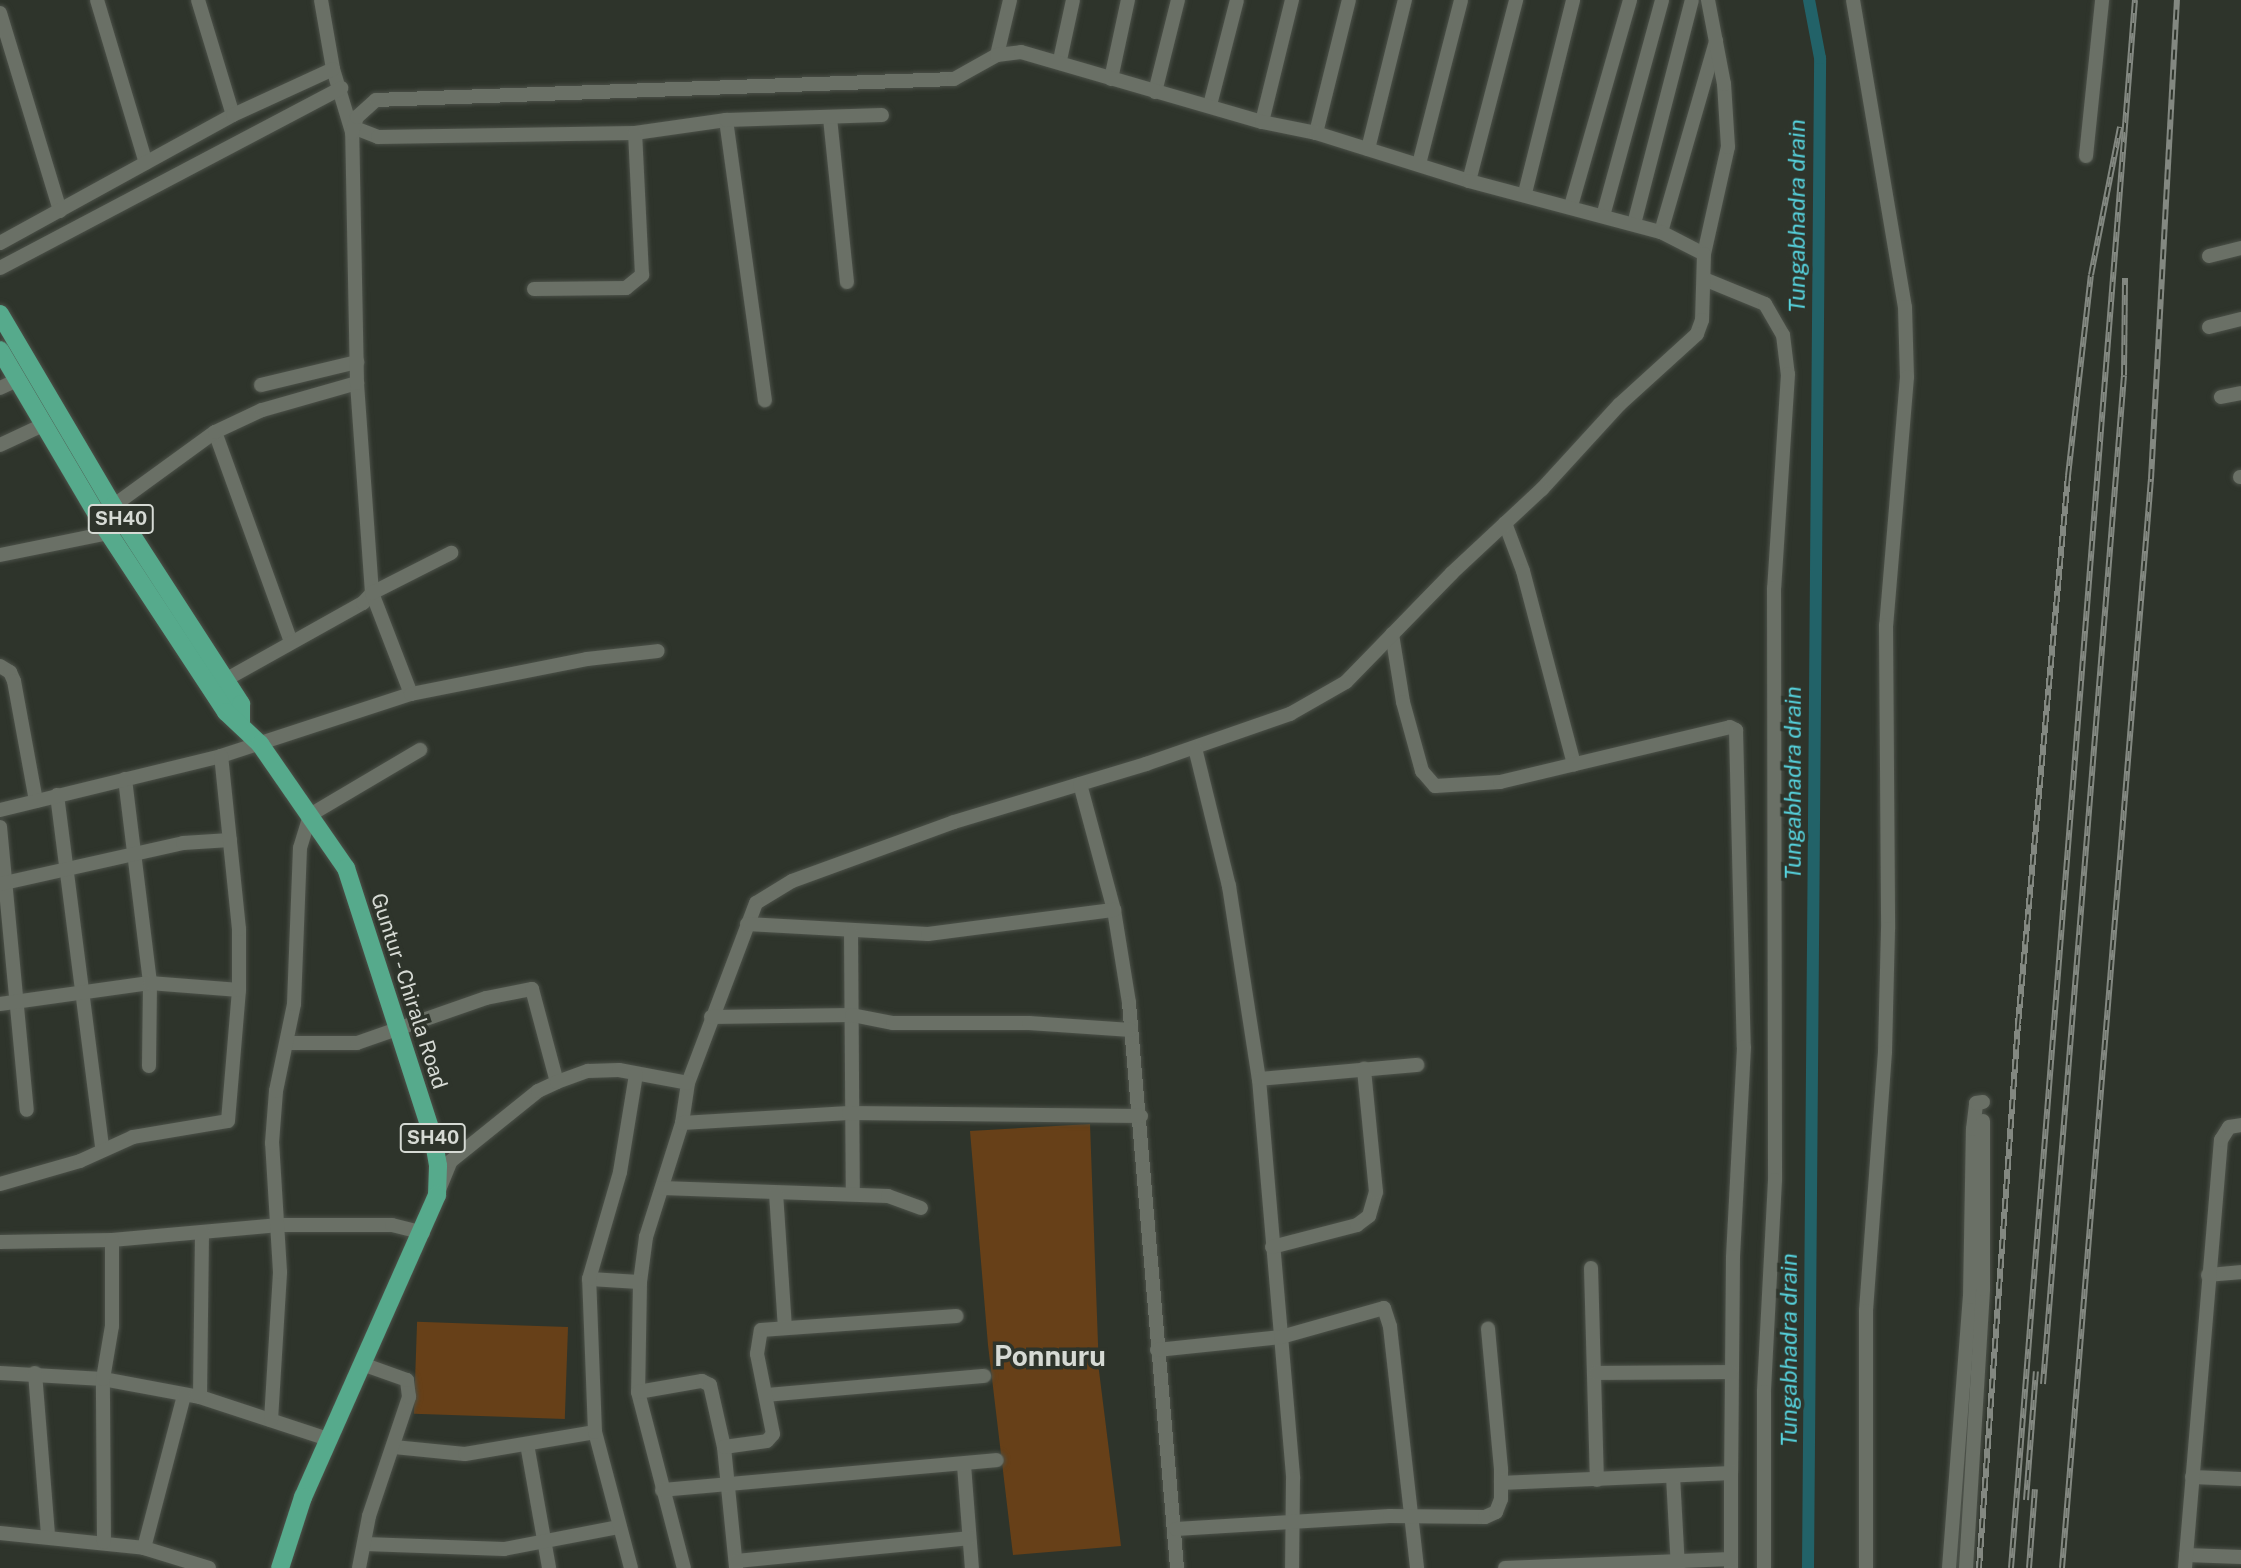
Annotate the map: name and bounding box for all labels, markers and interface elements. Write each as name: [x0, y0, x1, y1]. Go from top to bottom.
water label: Tungabhadra drain: [1783, 119, 1811, 313]
road number: SH40: [88, 504, 154, 534]
water label: Tungabhadra drain: [1779, 686, 1807, 880]
street label: Guntur - Chirala Road: [365, 887, 453, 1095]
road number: SH40: [400, 1122, 466, 1154]
water label: Tungabhadra drain: [1775, 1253, 1803, 1447]
district label: Ponnuru: [994, 1339, 1106, 1373]

